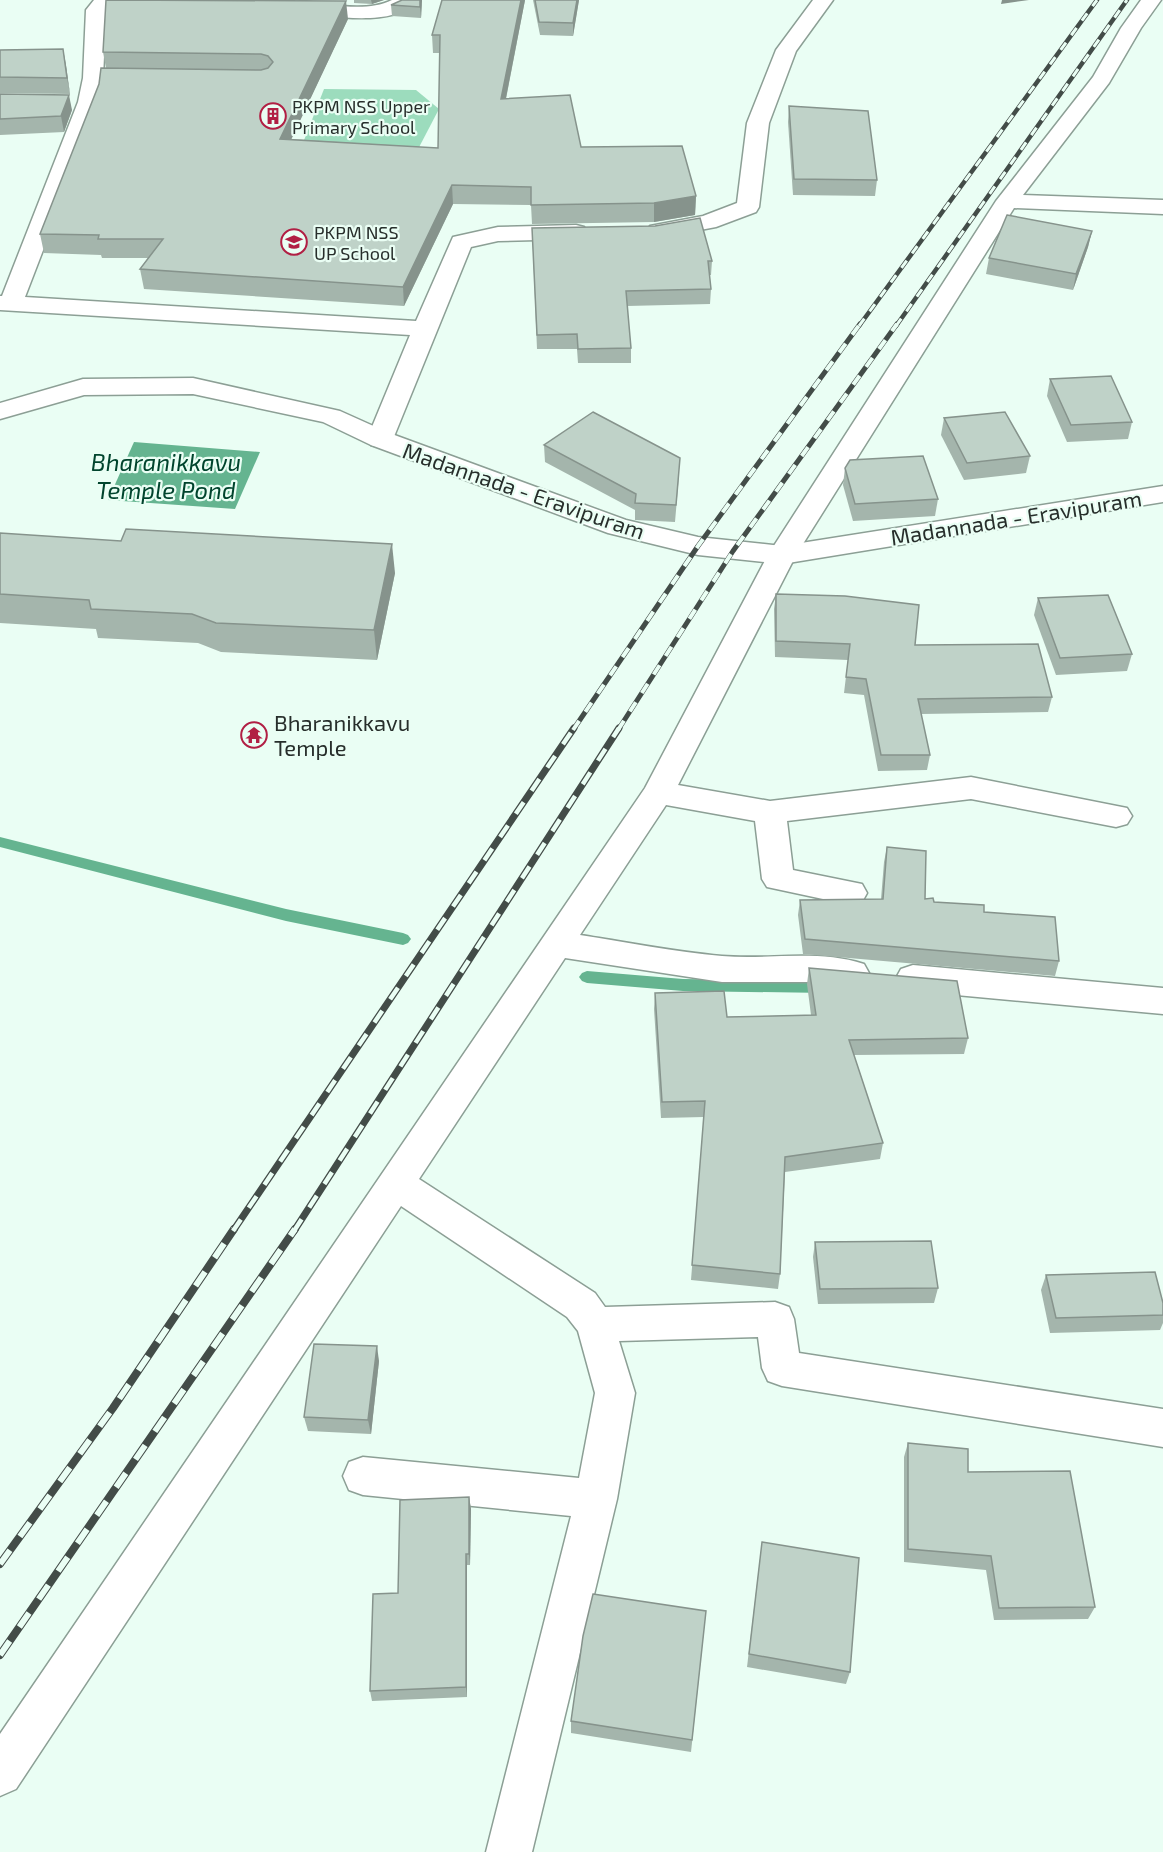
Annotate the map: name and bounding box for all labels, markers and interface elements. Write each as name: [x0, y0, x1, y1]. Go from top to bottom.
place label: PKPM NSS Upper Primary School: [292, 95, 430, 138]
building icon: PKPM NSS Upper Primary School: [258, 101, 288, 131]
place label: PKPM NSS UP School: [314, 221, 399, 264]
school or university icon: PKPM NSS UP School: [279, 227, 309, 257]
street label: Madannada - Eravipuram: [400, 436, 648, 544]
water label: Bharanikkavu Temple Pond: [91, 447, 241, 504]
street label: Madannada - Eravipuram: [889, 484, 1143, 550]
place label: Bharanikkavu Temple: [274, 709, 410, 760]
temple icon: Bharanikkavu Temple: [239, 720, 269, 750]

